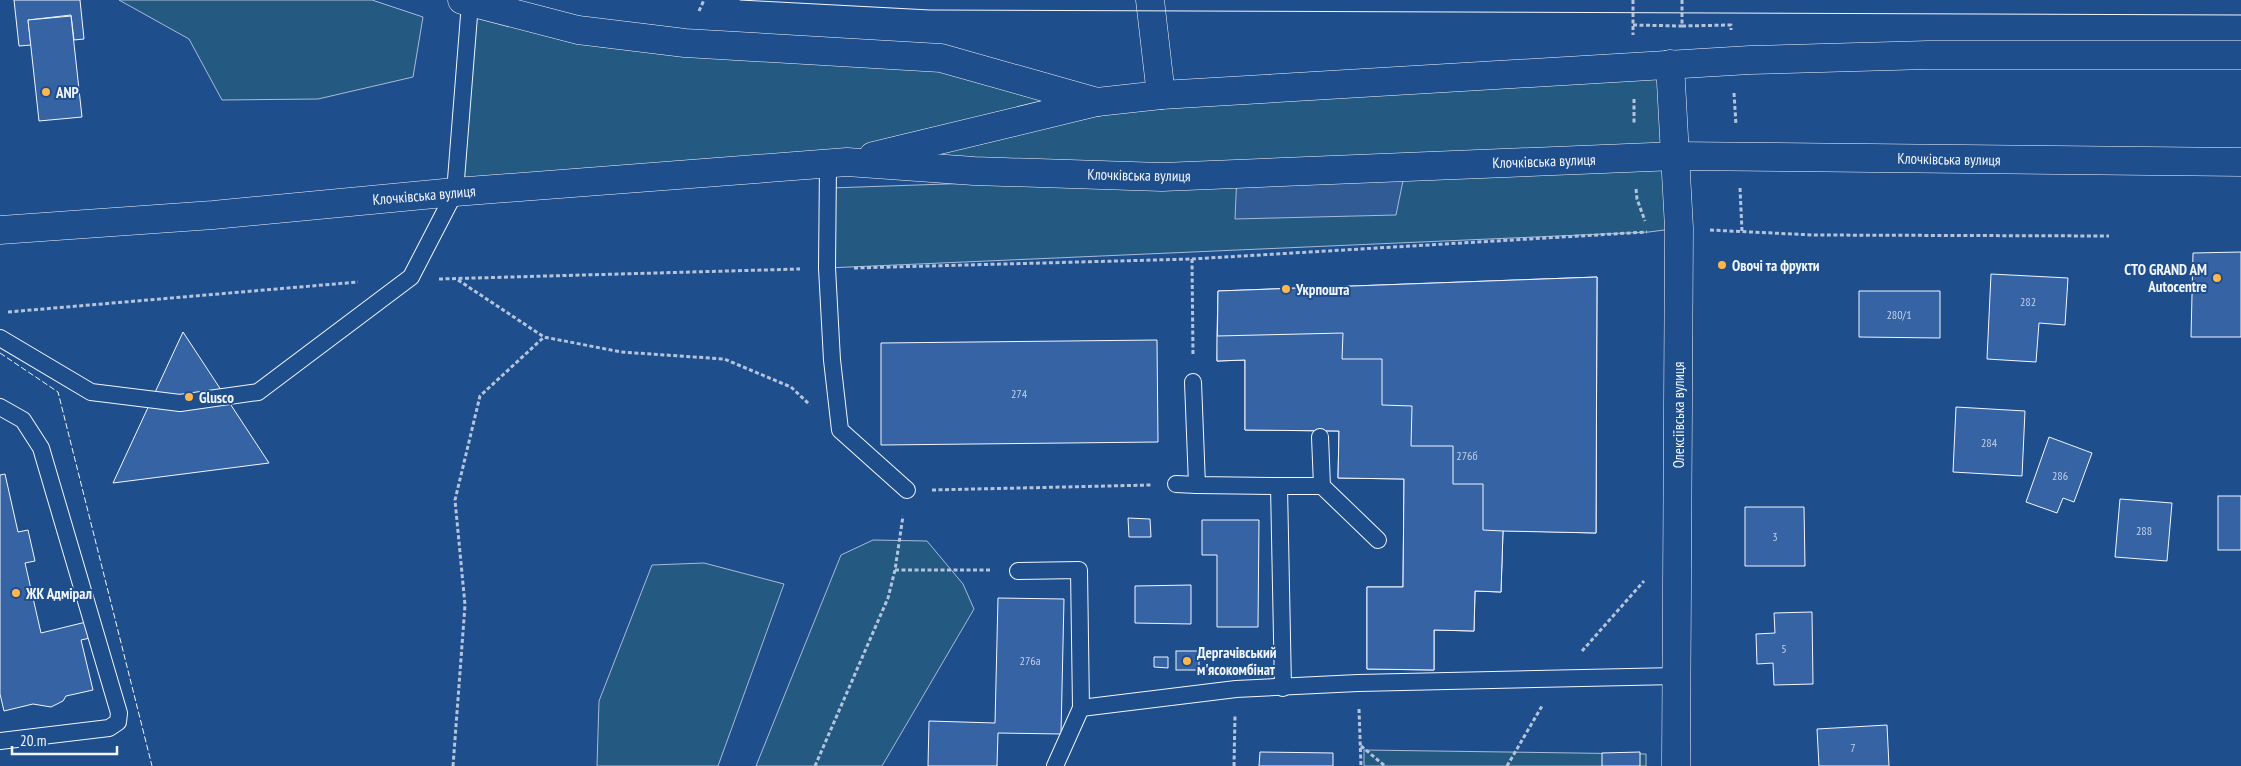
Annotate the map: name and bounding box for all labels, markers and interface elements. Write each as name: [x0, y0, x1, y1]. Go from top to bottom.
place label: ANP: [55, 83, 79, 102]
marker: ANP: [40, 86, 52, 98]
street label: Клочківська вулиця: [1897, 149, 2001, 169]
street label: Клочківська вулиця: [1492, 150, 1596, 172]
street label: Клочківська вулиця: [1087, 165, 1191, 185]
street label: Клочківська вулиця: [372, 181, 477, 209]
place label: Овочі та фрукти: [1732, 256, 1820, 275]
marker: Овочі та фрукти: [1716, 259, 1728, 271]
place label: СТО GRAND AM Autocentre: [2124, 260, 2207, 296]
marker: СТО GRAND AM Autocentre: [2211, 272, 2223, 284]
place label: Укрпошта: [1295, 280, 1350, 299]
marker: Укрпошта: [1280, 283, 1292, 295]
house number: 282: [2020, 294, 2036, 309]
house number: 280/1: [1886, 307, 1912, 322]
street label: Олексіївська вулиця: [1669, 362, 1688, 468]
house number: 274: [1011, 386, 1028, 401]
place label: Glusco: [199, 388, 234, 407]
marker: Glusco: [183, 391, 195, 403]
house number: 284: [1981, 435, 1998, 450]
house number: 276б: [1456, 448, 1478, 463]
house number: 286: [2052, 468, 2068, 483]
house number: 288: [2136, 523, 2152, 538]
house number: 3: [1772, 529, 1778, 544]
place label: ЖК Адмірал: [25, 584, 92, 603]
marker: ЖК Адмірал: [10, 587, 22, 599]
house number: 5: [1781, 641, 1787, 656]
place label: Дергачівський м'ясокомбінат: [1197, 643, 1277, 679]
house number: 276а: [1019, 653, 1041, 668]
marker: Дергачівський м'ясокомбінат: [1181, 655, 1193, 667]
scale bar: [12, 724, 118, 756]
text: 20 m: [20, 731, 46, 750]
house number: 7: [1850, 740, 1856, 755]

